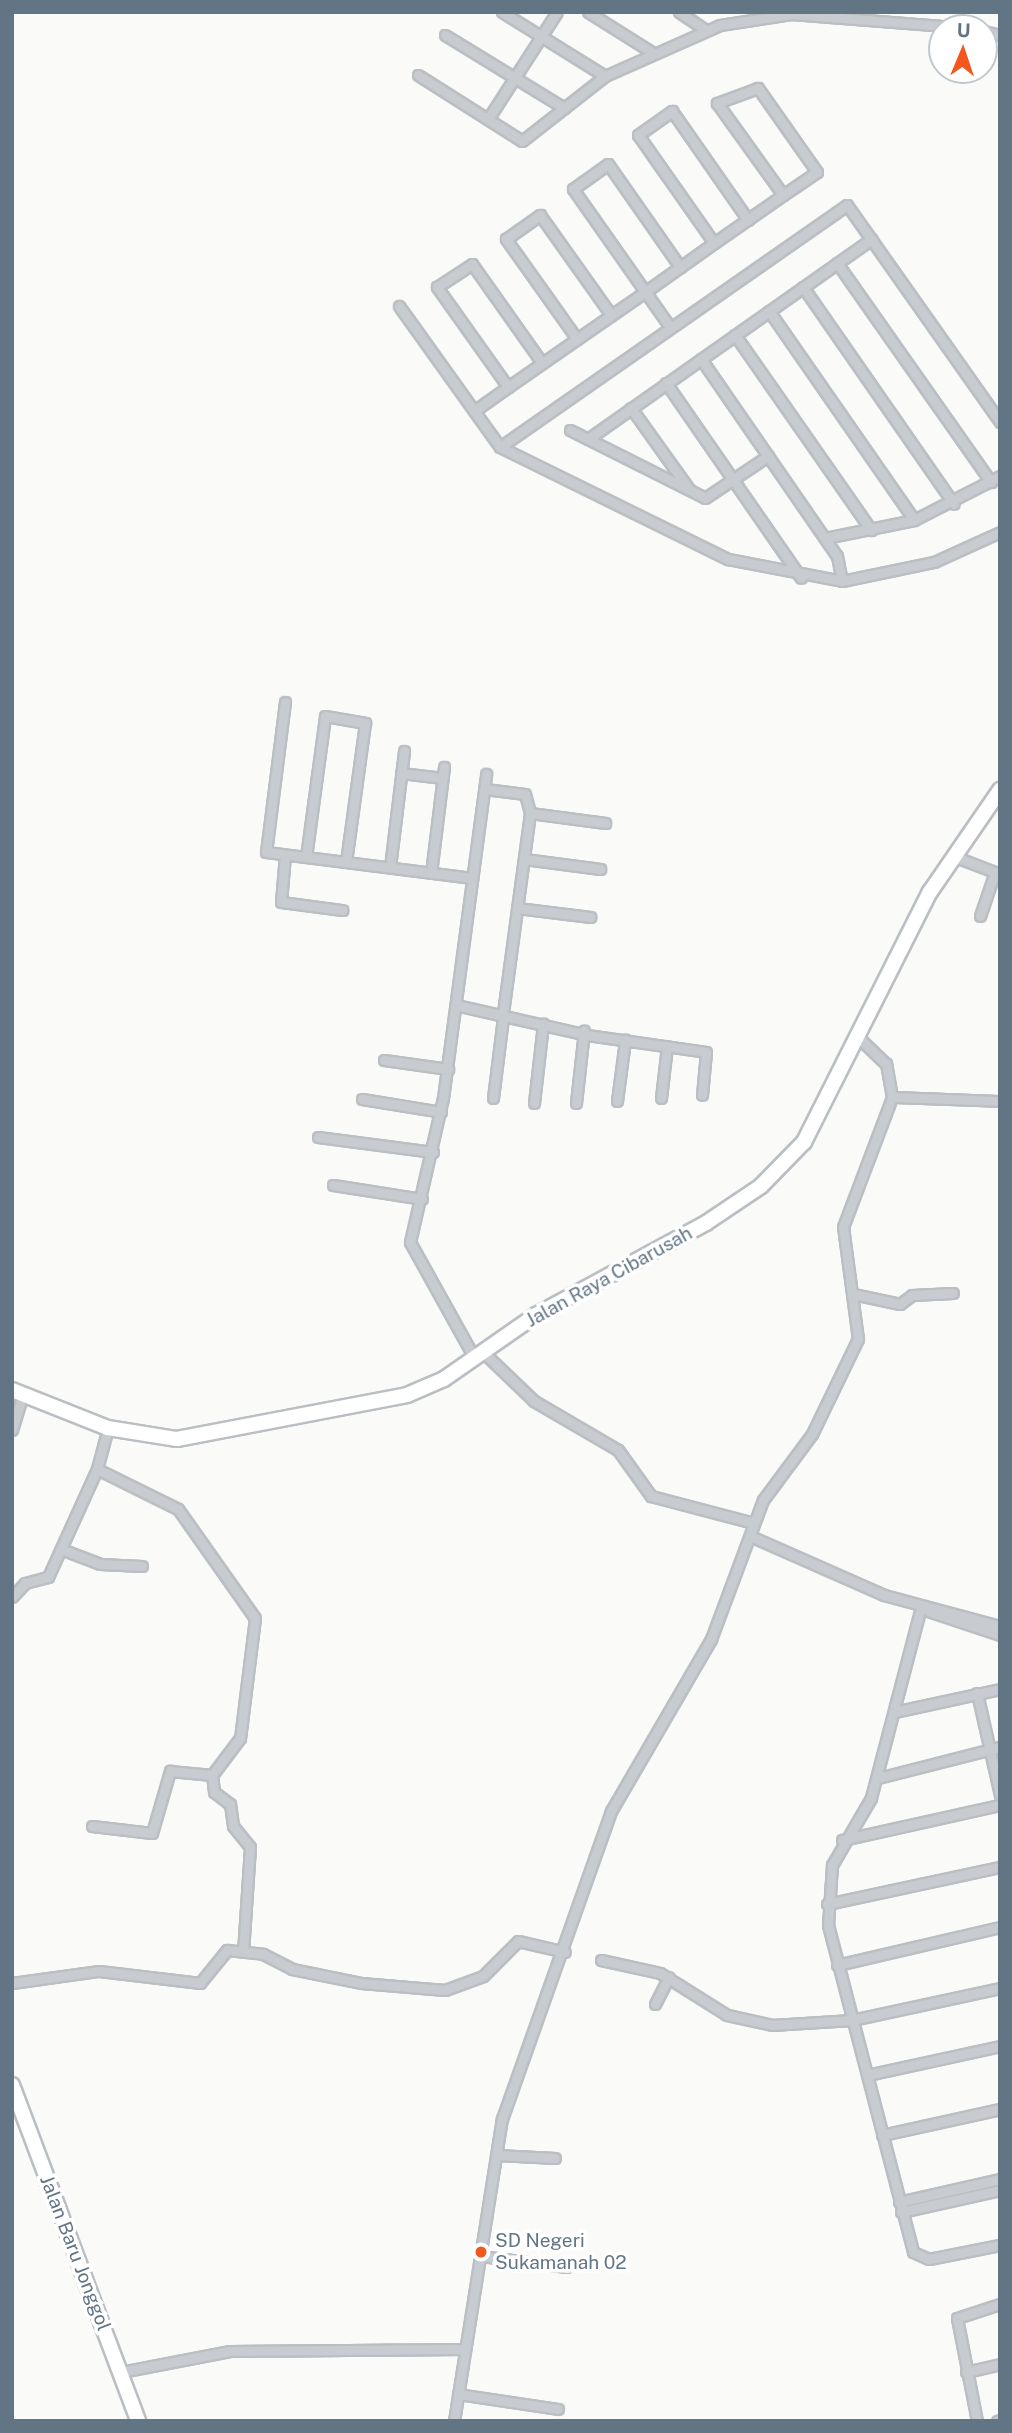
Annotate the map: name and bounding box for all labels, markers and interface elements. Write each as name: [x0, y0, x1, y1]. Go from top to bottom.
north arrow: [928, 14, 998, 84]
text: U: [956, 19, 971, 41]
street label: Jalan Raya Cibarusah: [522, 1222, 696, 1332]
street label: Jalan Baru Jonggol: [35, 2172, 115, 2334]
place label: SD Negeri Sukamanah 02: [495, 2230, 627, 2274]
marker: SD Negeri Sukamanah 02: [473, 2244, 489, 2260]

